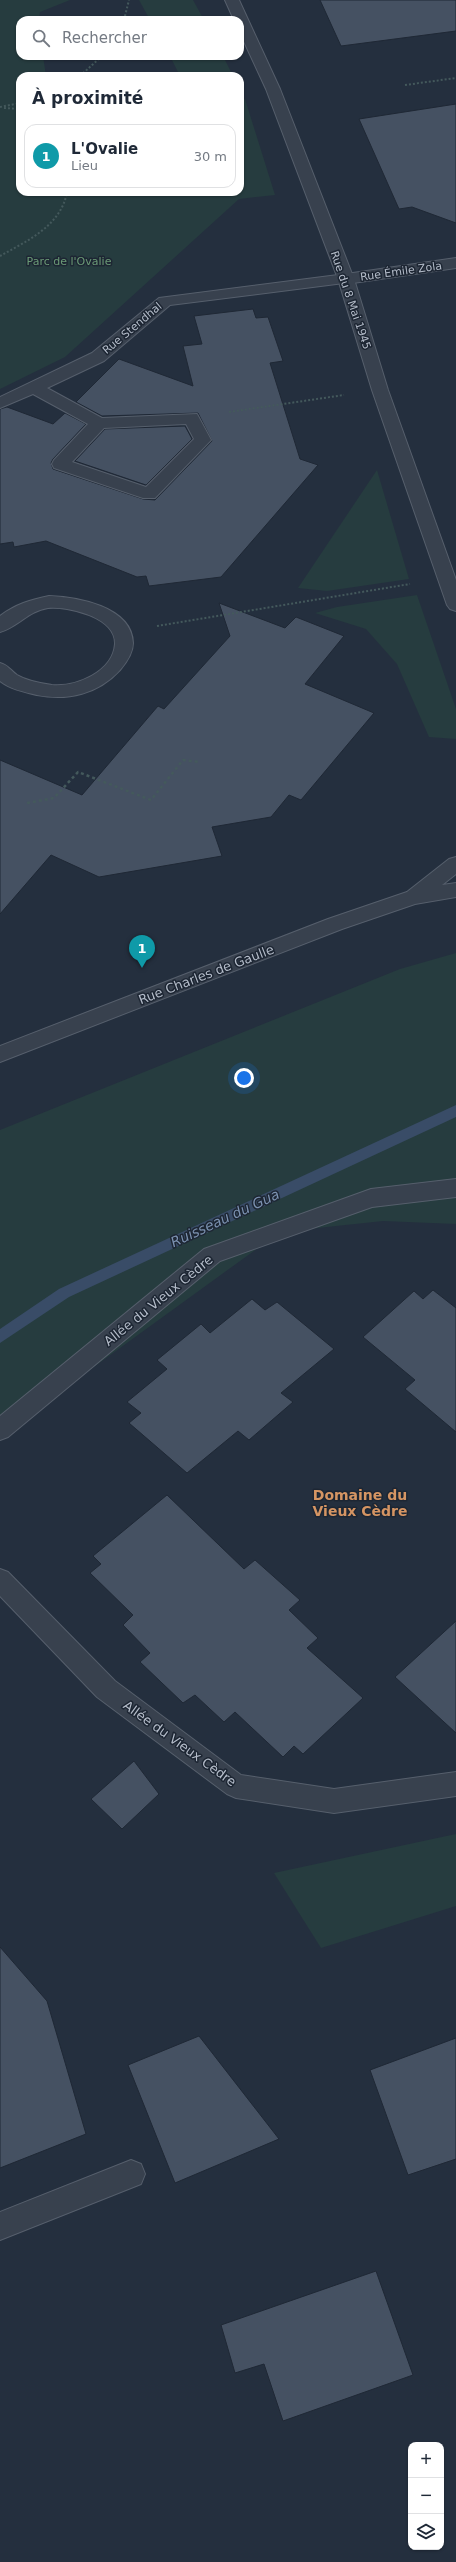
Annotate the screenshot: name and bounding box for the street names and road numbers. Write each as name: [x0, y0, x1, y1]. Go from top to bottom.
street label: Rue du 8 Mai 1945: [328, 249, 373, 351]
street label: Rue Émile Zola: [359, 259, 443, 284]
street label: Rue Stendhal: [100, 300, 165, 357]
street label: Rue Charles de Gaulle: [136, 942, 276, 1007]
street label: Allée du Vieux Cèdre: [101, 1252, 216, 1349]
street label: Allée du Vieux Cèdre: [120, 1698, 239, 1789]

